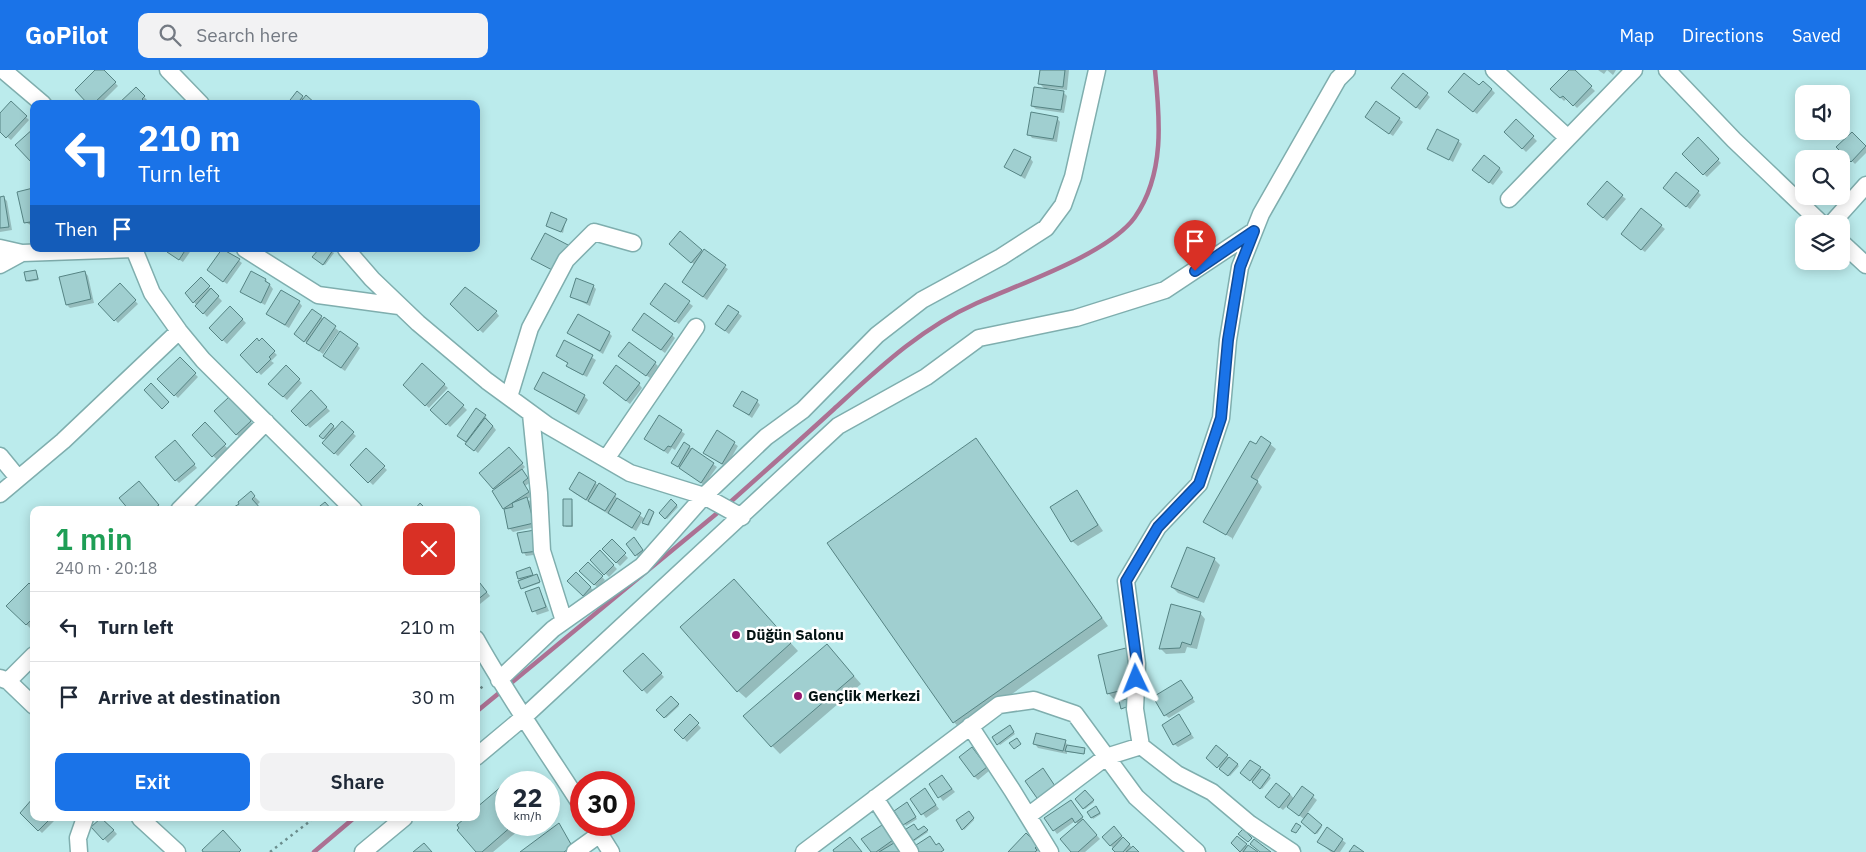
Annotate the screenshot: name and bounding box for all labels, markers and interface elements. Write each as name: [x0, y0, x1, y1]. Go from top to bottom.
search box: [138, 13, 488, 58]
text: GoPilot: [25, 19, 108, 51]
icon: search: [156, 21, 184, 49]
text: Search here: [196, 23, 298, 47]
text: Map: [1619, 24, 1654, 47]
text: Directions: [1682, 24, 1764, 47]
text: Saved: [1792, 24, 1841, 47]
map controls: [1795, 85, 1850, 270]
button: sound: [1795, 85, 1850, 140]
text: 210 m: [138, 115, 241, 161]
icon: left: [55, 120, 120, 185]
button: search: [1795, 150, 1850, 205]
text: Turn left: [138, 159, 221, 188]
icon: arrive: [108, 215, 136, 243]
button: layers: [1795, 215, 1850, 270]
text: Then: [55, 217, 98, 241]
pin: [1174, 220, 1216, 271]
icon: arrive: [1181, 227, 1209, 255]
text: 1 min: [55, 519, 133, 558]
button: close: [403, 523, 455, 575]
text: 240 m · 20:18: [55, 558, 157, 578]
icon: left: [55, 613, 83, 641]
text: Turn left: [98, 615, 174, 639]
text: 210 m: [400, 615, 455, 639]
place label: Düğün Salonu: [746, 625, 844, 644]
marker: Düğün Salonu: [730, 629, 742, 641]
position arrow: [1109, 652, 1161, 704]
icon: arrive: [55, 683, 83, 711]
text: Arrive at destination: [98, 685, 281, 709]
text: 30 m: [411, 685, 455, 709]
place label: Gençlik Merkezi: [808, 686, 920, 705]
marker: Gençlik Merkezi: [792, 690, 804, 702]
button: Exit: [55, 753, 250, 811]
button: Share: [260, 753, 455, 811]
speed limit sign: 30: [570, 771, 635, 836]
text: 22: [512, 781, 543, 814]
text: km/h: [513, 808, 542, 823]

